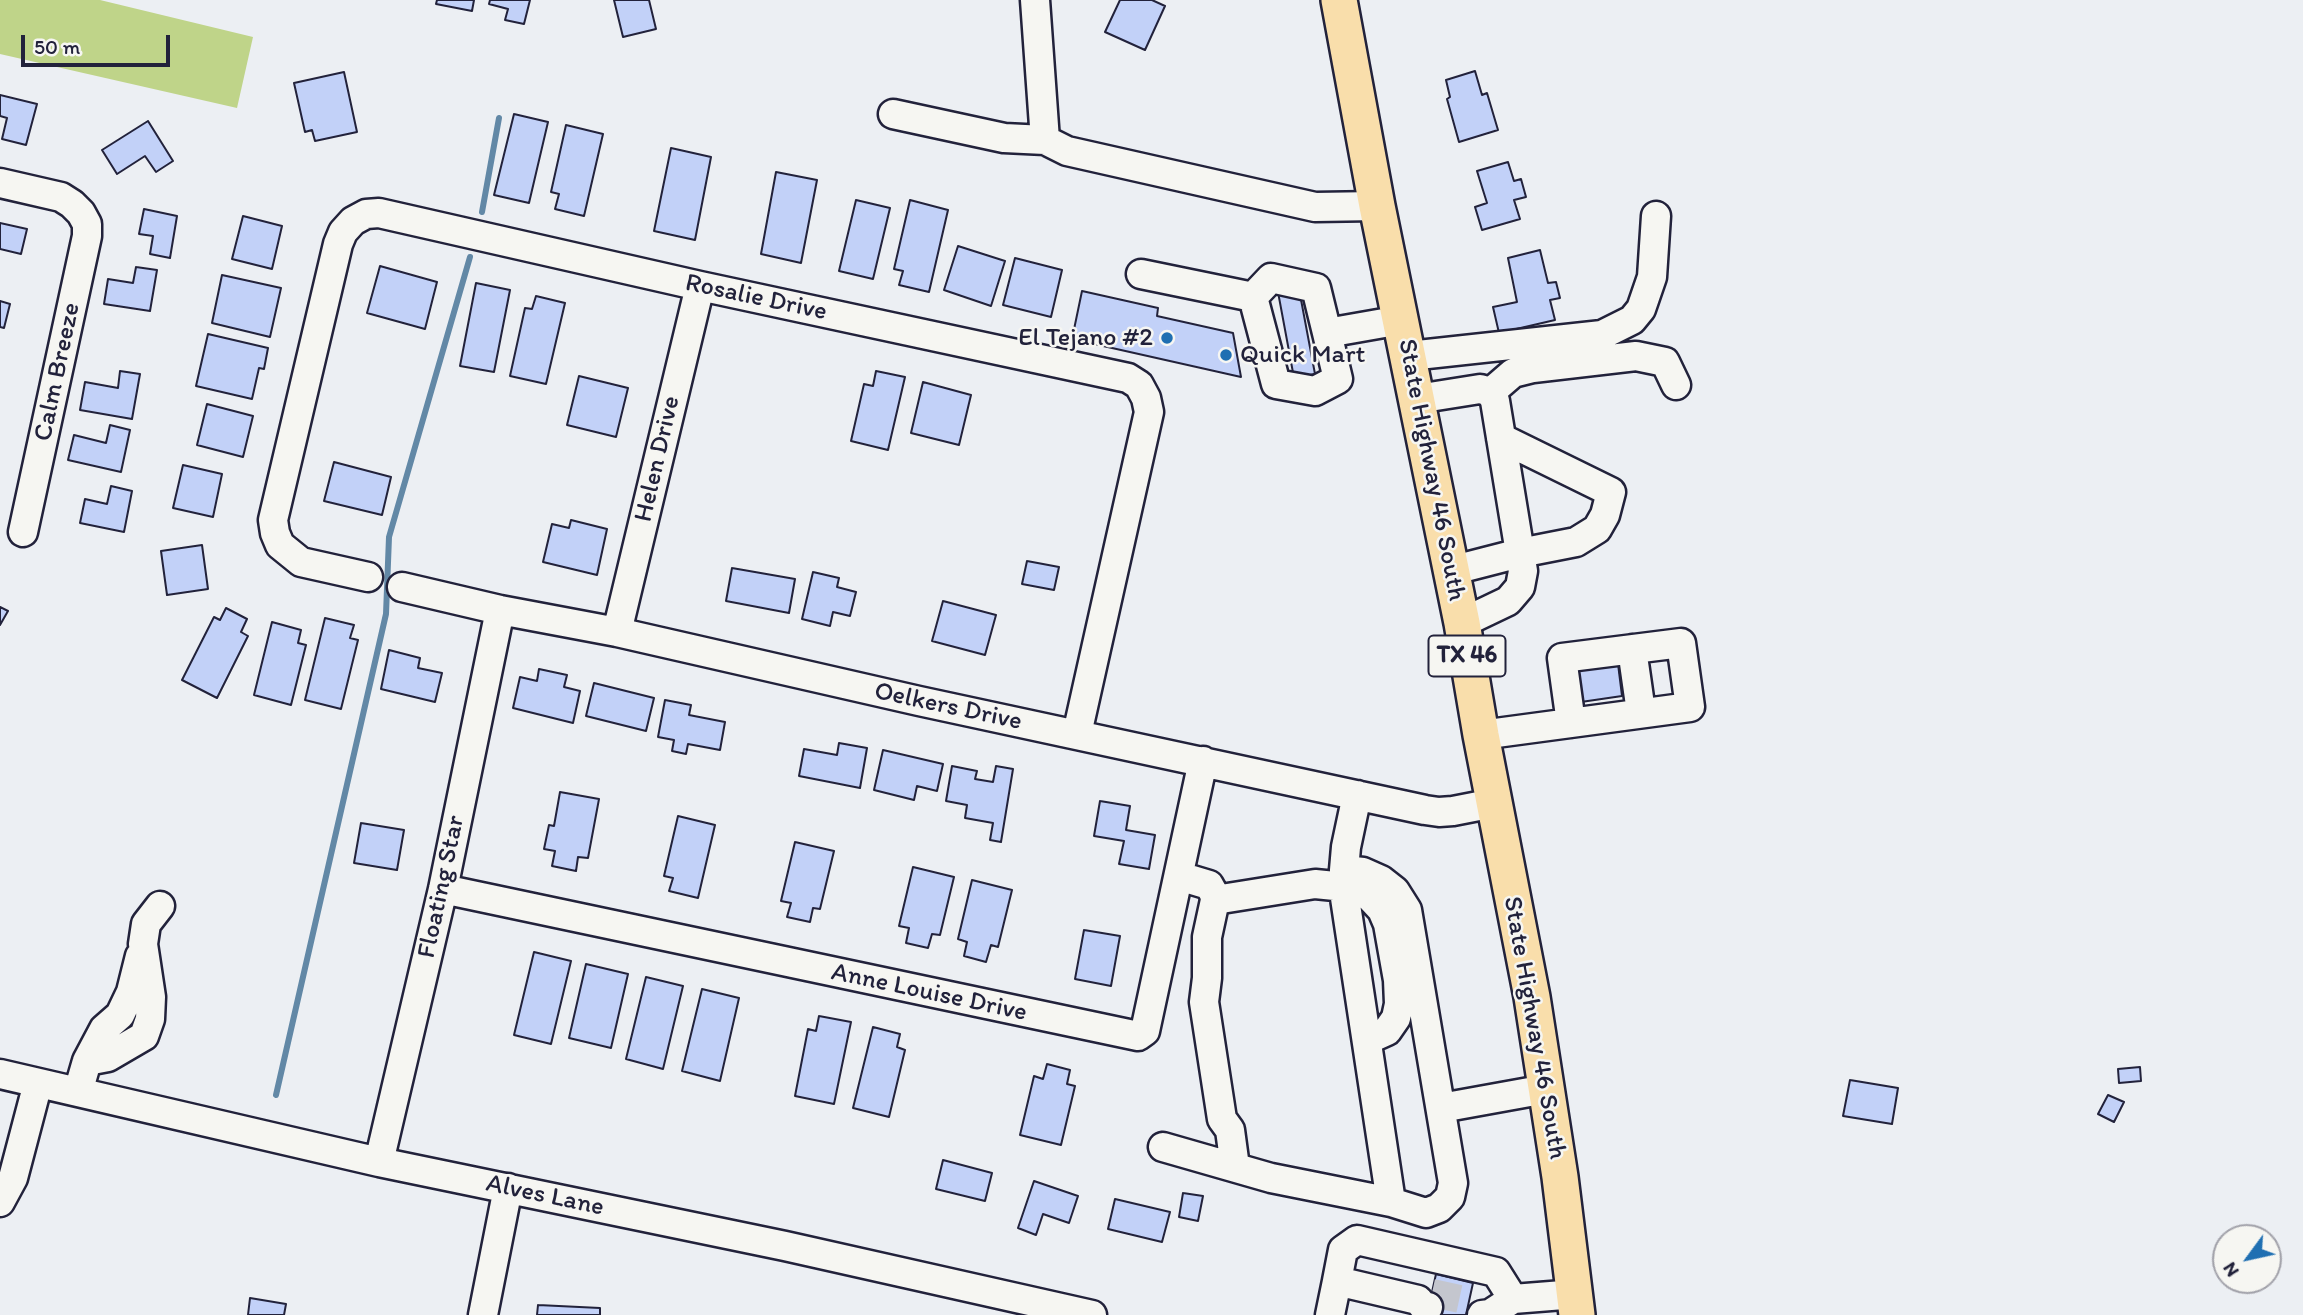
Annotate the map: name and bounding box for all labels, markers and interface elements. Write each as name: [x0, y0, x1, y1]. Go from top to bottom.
scale bar: [24, 21, 173, 65]
text: 50 m: [34, 34, 80, 59]
street label: Rosalie Drive: [682, 268, 830, 328]
street label: Calm Breeze: [28, 300, 88, 444]
place label: El Tejano #2: [1018, 322, 1153, 354]
marker: El Tejano #2: [1159, 330, 1175, 346]
street label: State Highway 46 South: [1390, 336, 1472, 604]
place label: Quick Mart: [1240, 339, 1365, 371]
marker: Quick Mart: [1218, 347, 1234, 363]
street label: Helen Drive: [628, 393, 688, 525]
road number: TX 46: [1428, 636, 1506, 676]
street label: Oelkers Drive: [871, 676, 1025, 738]
street label: Floating Star: [412, 813, 472, 961]
street label: State Highway 46 South: [1496, 894, 1572, 1162]
street label: Anne Louise Drive: [828, 957, 1030, 1029]
street label: Alves Lane: [483, 1168, 607, 1224]
north arrow: [2212, 1224, 2282, 1294]
text: N: [2218, 1258, 2244, 1281]

